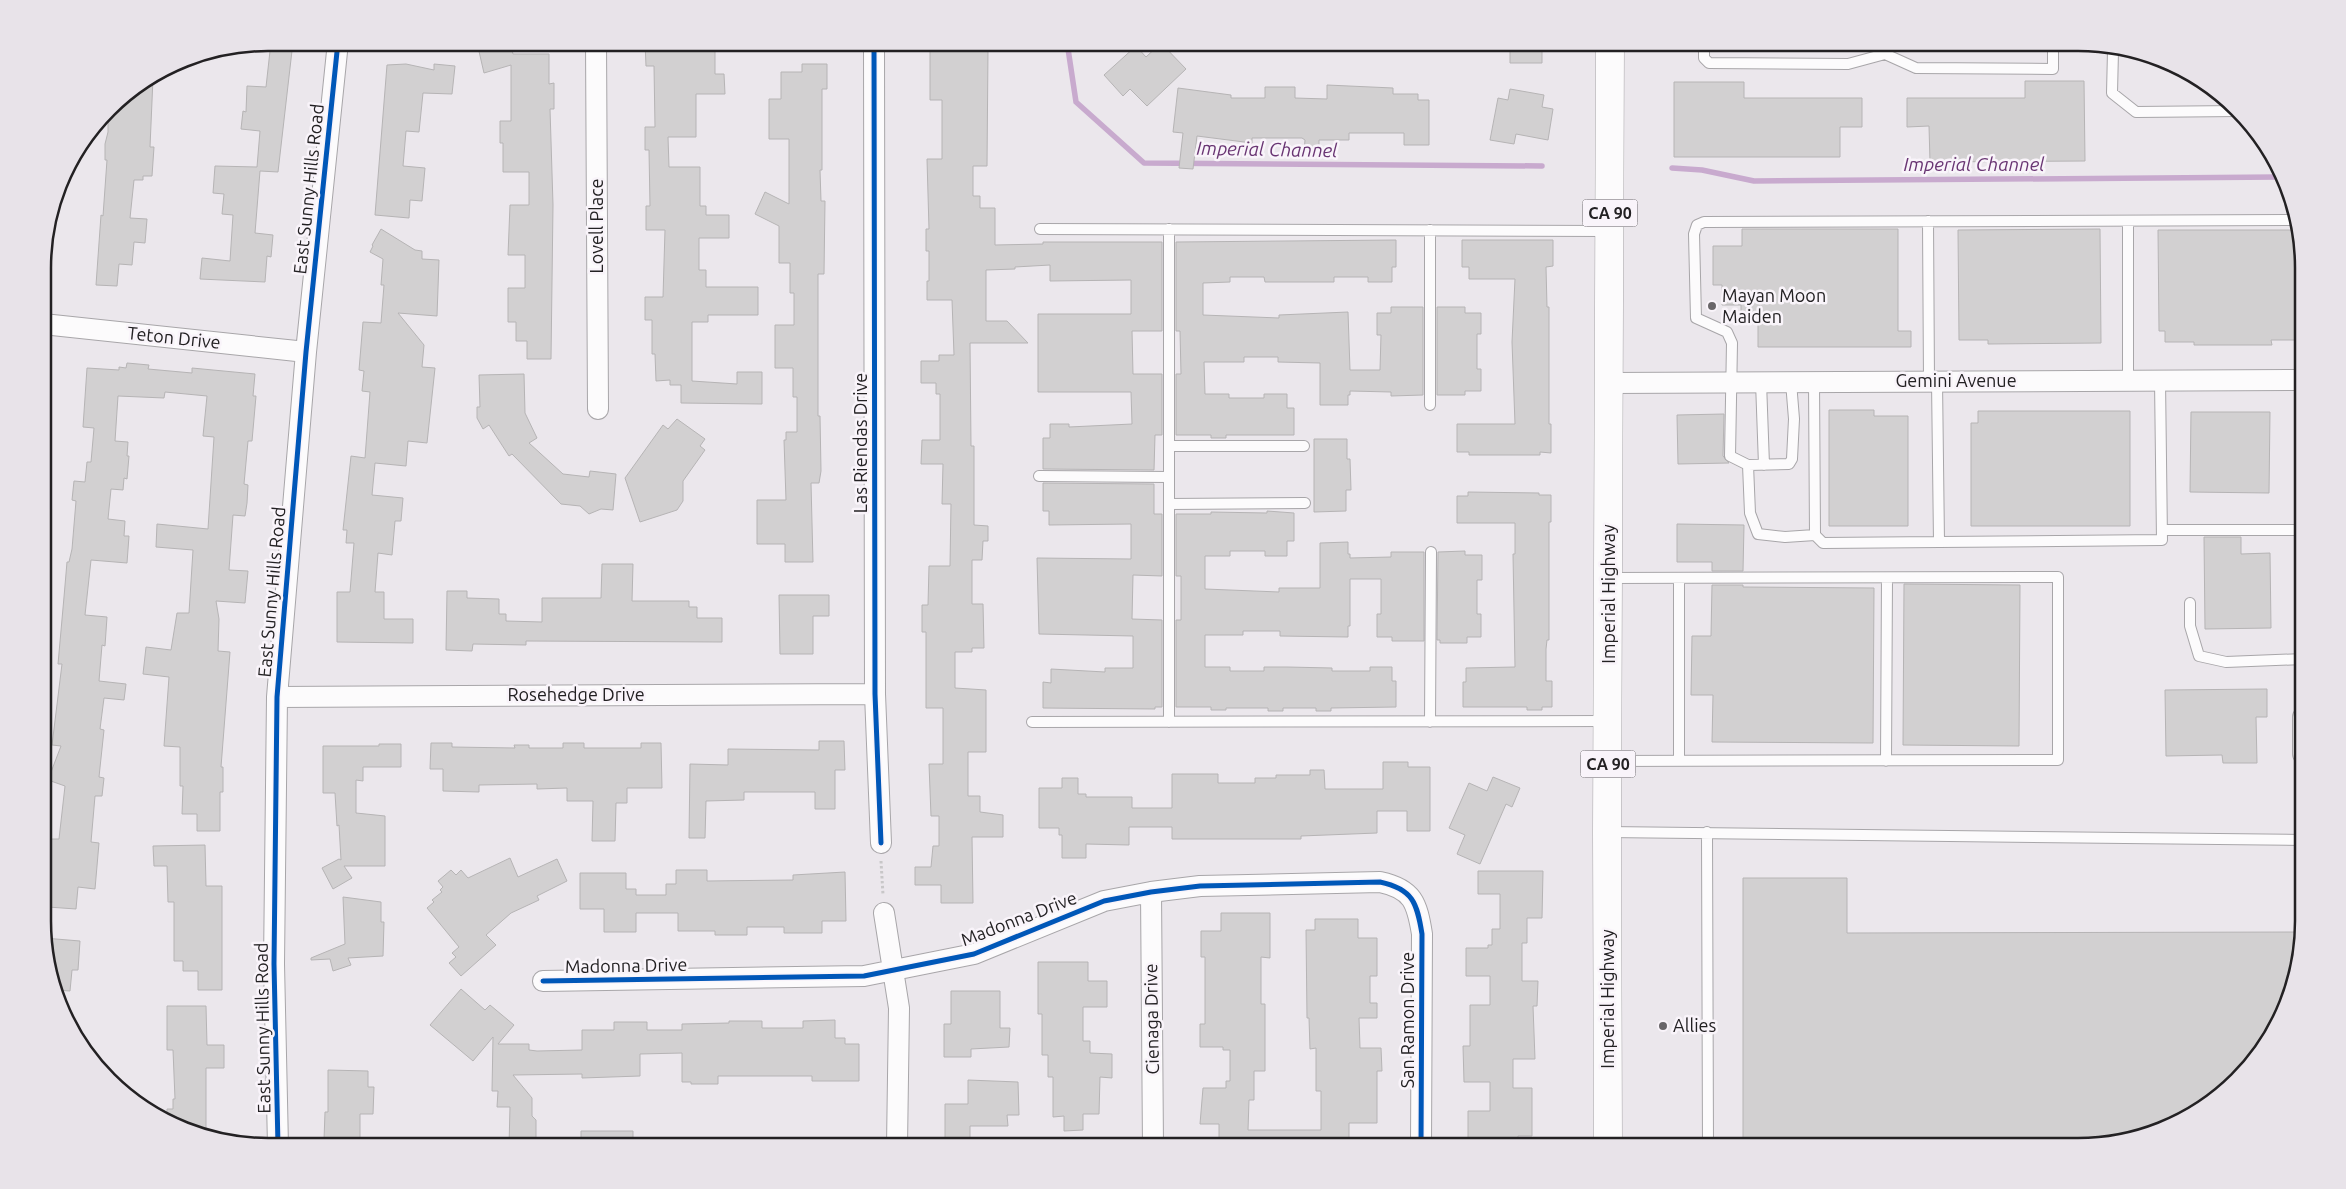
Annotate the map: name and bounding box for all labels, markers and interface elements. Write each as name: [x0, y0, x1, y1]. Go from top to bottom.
street label: East Sunny Hills Road: [289, 103, 327, 275]
water label: Imperial Channel: [1196, 137, 1338, 161]
water label: Imperial Channel: [1903, 153, 2045, 175]
street label: Lovell Place: [586, 179, 606, 273]
road number: CA 90: [1582, 200, 1638, 227]
place label: Mayan Moon Maiden: [1722, 285, 1826, 326]
marker: Mayan Moon Maiden: [1706, 300, 1718, 312]
street label: Teton Drive: [127, 322, 222, 352]
street label: Gemini Avenue: [1895, 370, 2017, 390]
street label: Las Riendas Drive: [850, 373, 870, 513]
street label: East Sunny Hills Road: [254, 506, 288, 678]
street label: Imperial Highway: [1598, 524, 1618, 664]
street label: Rosehedge Drive: [507, 684, 645, 704]
road number: CA 90: [1580, 751, 1636, 778]
street label: Madonna Drive: [958, 887, 1079, 949]
street label: Imperial Highway: [1597, 929, 1617, 1069]
street label: East Sunny Hills Road: [251, 942, 273, 1114]
street label: San Ramon Drive: [1397, 952, 1417, 1088]
street label: Madonna Drive: [565, 954, 687, 976]
street label: Cienaga Drive: [1140, 963, 1162, 1075]
place label: Allies: [1673, 1015, 1716, 1035]
marker: Allies: [1657, 1020, 1669, 1032]

